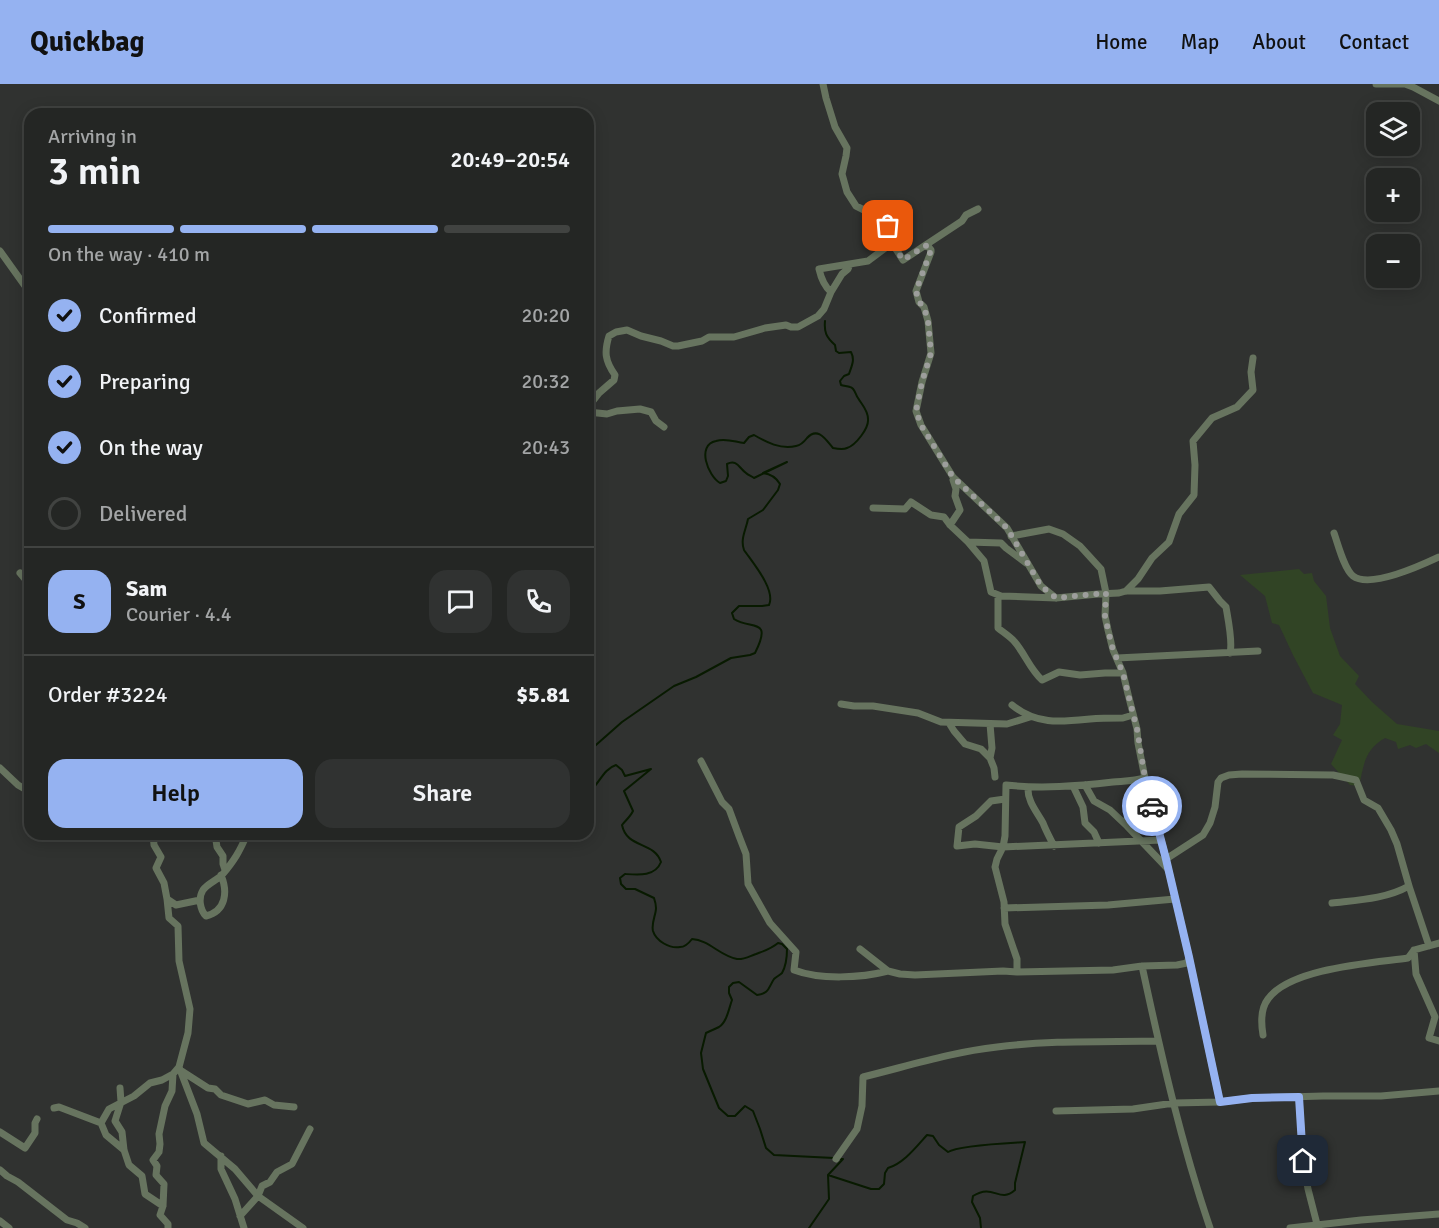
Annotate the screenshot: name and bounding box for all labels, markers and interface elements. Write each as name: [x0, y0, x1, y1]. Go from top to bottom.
text: Quickbag: [30, 25, 145, 59]
text: Home: [1095, 29, 1148, 55]
text: Map: [1181, 29, 1219, 55]
text: About: [1252, 29, 1306, 55]
text: Contact: [1339, 29, 1409, 55]
map controls: [1366, 102, 1420, 288]
button: layers: [1366, 102, 1420, 156]
text: Arriving in: [48, 124, 137, 149]
text: 20:49–20:54: [451, 146, 570, 173]
text: 3 min: [48, 147, 141, 195]
button: +: [1366, 168, 1420, 222]
pin: [862, 200, 913, 251]
icon: bag: [871, 209, 904, 242]
button: −: [1366, 234, 1420, 288]
text: On the way · 410 m: [48, 242, 210, 267]
icon: check: [48, 299, 81, 332]
text: Confirmed: [99, 302, 197, 329]
text: 20:20: [521, 303, 570, 328]
icon: check: [48, 365, 81, 398]
text: Preparing: [99, 368, 191, 395]
text: 20:32: [521, 369, 570, 394]
icon: check: [48, 431, 81, 464]
text: On the way: [99, 434, 203, 461]
text: 20:43: [521, 435, 570, 460]
text: Delivered: [99, 500, 187, 527]
button: chat: [429, 570, 492, 633]
button: phone: [507, 570, 570, 633]
text: Sam: [126, 575, 167, 602]
text: S: [73, 588, 86, 615]
text: Courier · 4.4: [126, 602, 232, 627]
text: Order #3224: [48, 681, 168, 708]
text: $5.81: [516, 681, 570, 708]
button: Help: [48, 759, 303, 828]
button: Share: [315, 759, 570, 828]
courier: [1122, 776, 1182, 836]
icon: car: [1136, 790, 1169, 823]
pin: [1277, 1135, 1328, 1186]
icon: home: [1286, 1144, 1319, 1177]

